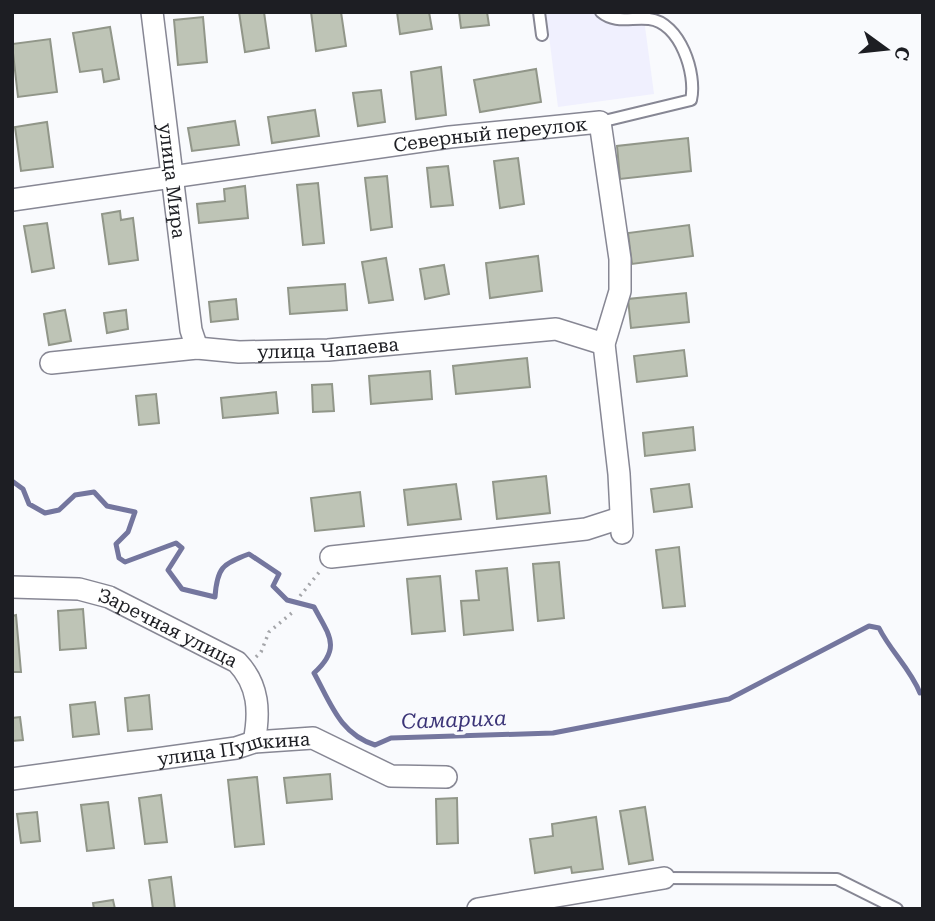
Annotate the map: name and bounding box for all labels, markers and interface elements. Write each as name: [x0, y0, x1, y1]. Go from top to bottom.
north arrow: [851, 14, 921, 84]
text: С: [889, 44, 915, 63]
street label: Северный переулок: [392, 112, 589, 157]
street label: улица Мира: [154, 122, 191, 240]
street label: улица Чапаева: [257, 332, 400, 363]
street label: Заречная улица: [96, 583, 242, 672]
water label: Самариха: [401, 706, 507, 734]
street label: улица Пушкина: [156, 727, 311, 770]

